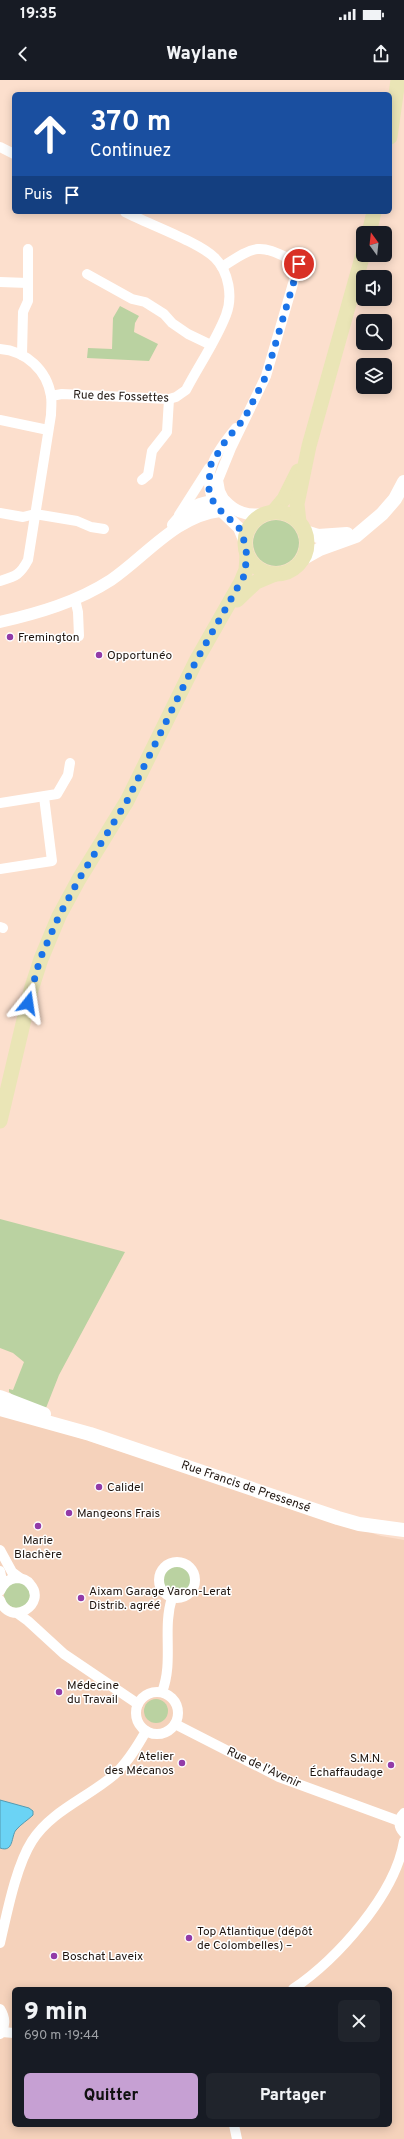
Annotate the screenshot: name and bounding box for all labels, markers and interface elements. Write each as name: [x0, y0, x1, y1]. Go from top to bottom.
text: 19:35: [20, 5, 57, 24]
icon: back: [12, 43, 34, 65]
text: Waylane: [166, 43, 238, 66]
icon: share: [370, 43, 392, 65]
text: 370 m: [90, 105, 171, 141]
icon: ahead: [24, 108, 76, 160]
text: Continuez: [90, 140, 171, 163]
icon: arrive: [61, 184, 83, 206]
text: Puis: [24, 186, 53, 205]
north arrow: [356, 226, 392, 262]
map controls: [356, 226, 392, 394]
pin: [282, 247, 316, 281]
icon: arrive: [288, 253, 310, 275]
button: sound: [356, 270, 392, 306]
button: search: [356, 314, 392, 350]
button: layers: [356, 358, 392, 394]
street label: Rue des Fossettes: [73, 387, 169, 407]
place label: Fremington: [18, 630, 80, 646]
marker: Fremington: [5, 632, 15, 642]
place label: Opportunéo: [107, 648, 172, 664]
marker: Opportunéo: [94, 650, 104, 660]
position arrow: [7, 982, 49, 1024]
street label: Rue Francis de Pressensé: [179, 1457, 312, 1517]
place label: Calidel: [107, 1480, 144, 1496]
marker: Calidel: [94, 1482, 104, 1492]
place label: Mangeons Frais: [77, 1506, 160, 1522]
marker: Mangeons Frais: [64, 1508, 74, 1518]
marker: Marie Blachère: [33, 1521, 43, 1531]
place label: Marie Blachère: [14, 1533, 62, 1563]
place label: Aixam Garage Varon-Lerat Distrib. agréé: [89, 1584, 231, 1614]
marker: Aixam Garage Varon-Lerat Distrib. agréé: [76, 1593, 86, 1603]
place label: Médecine du Travail: [67, 1678, 119, 1708]
marker: Médecine du Travail: [54, 1687, 64, 1697]
street label: Rue de l'Avenir: [224, 1744, 304, 1792]
place label: Atelier des Mécanos: [105, 1749, 174, 1779]
place label: S.M.N. Échaffaudage: [310, 1751, 383, 1781]
marker: Atelier des Mécanos: [177, 1758, 187, 1768]
marker: S.M.N. Échaffaudage: [386, 1760, 396, 1770]
place label: Top Atlantique (dépôt de Colombelles) –: [197, 1924, 313, 1954]
marker: Top Atlantique (dépôt de Colombelles) –: [184, 1933, 194, 1943]
place label: Boschat Laveix: [62, 1949, 143, 1965]
marker: Boschat Laveix: [49, 1951, 59, 1961]
text: 9 min: [24, 1998, 88, 2028]
button: close: [338, 2000, 380, 2042]
text: 690 m · 19:44: [24, 2028, 99, 2044]
button: Quitter: [24, 2073, 198, 2119]
button: Partager: [206, 2073, 380, 2119]

